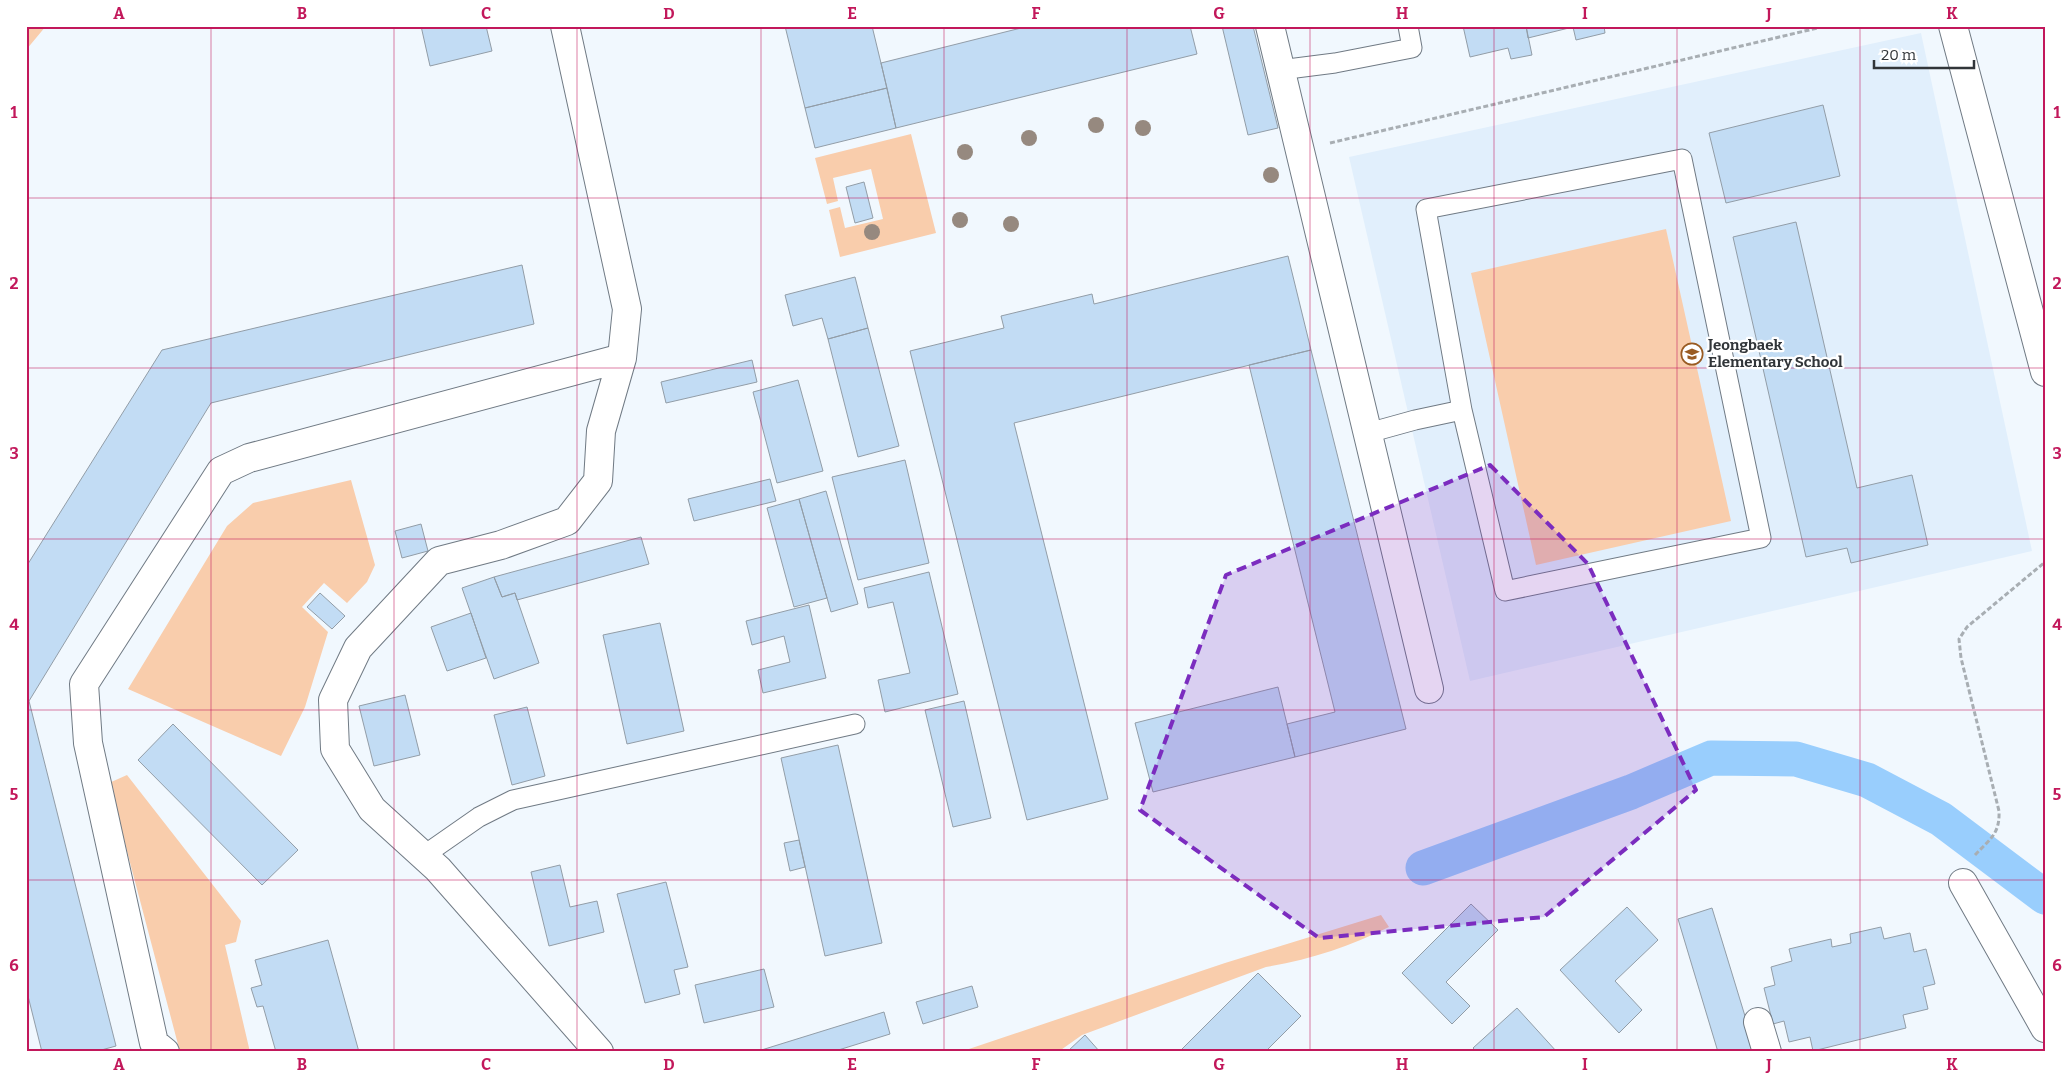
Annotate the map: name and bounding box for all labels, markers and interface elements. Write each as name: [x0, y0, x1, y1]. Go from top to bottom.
text: A: [113, 4, 125, 23]
text: B: [297, 4, 307, 23]
text: C: [481, 4, 491, 23]
text: D: [663, 4, 675, 23]
text: E: [847, 4, 857, 23]
text: F: [1032, 4, 1041, 23]
text: G: [1213, 4, 1225, 23]
text: H: [1396, 4, 1409, 23]
text: I: [1582, 4, 1588, 23]
text: J: [1765, 4, 1772, 23]
text: K: [1946, 4, 1958, 23]
scale bar: [1874, 38, 1974, 70]
text: 20 m: [1881, 46, 1917, 64]
text: 1: [11, 103, 18, 122]
text: 1: [2054, 103, 2061, 122]
text: 2: [9, 274, 19, 293]
text: 2: [2052, 274, 2062, 293]
place label: Jeongbaek Elementary School: [1707, 336, 1843, 371]
school or university icon: Jeongbaek Elementary School: [1680, 342, 1704, 366]
text: 3: [9, 444, 19, 463]
text: 3: [2052, 444, 2062, 463]
text: 4: [9, 615, 19, 634]
text: 4: [2052, 615, 2062, 634]
text: 5: [10, 785, 19, 804]
text: 5: [2053, 785, 2062, 804]
text: 6: [9, 956, 19, 975]
text: 6: [2052, 956, 2062, 975]
text: A: [113, 1055, 125, 1074]
text: B: [297, 1055, 307, 1074]
text: C: [481, 1055, 491, 1074]
text: D: [663, 1055, 675, 1074]
text: E: [847, 1055, 857, 1074]
text: F: [1032, 1055, 1041, 1074]
text: G: [1213, 1055, 1225, 1074]
text: H: [1396, 1055, 1409, 1074]
text: I: [1582, 1055, 1588, 1074]
text: J: [1765, 1055, 1772, 1074]
text: K: [1946, 1055, 1958, 1074]

